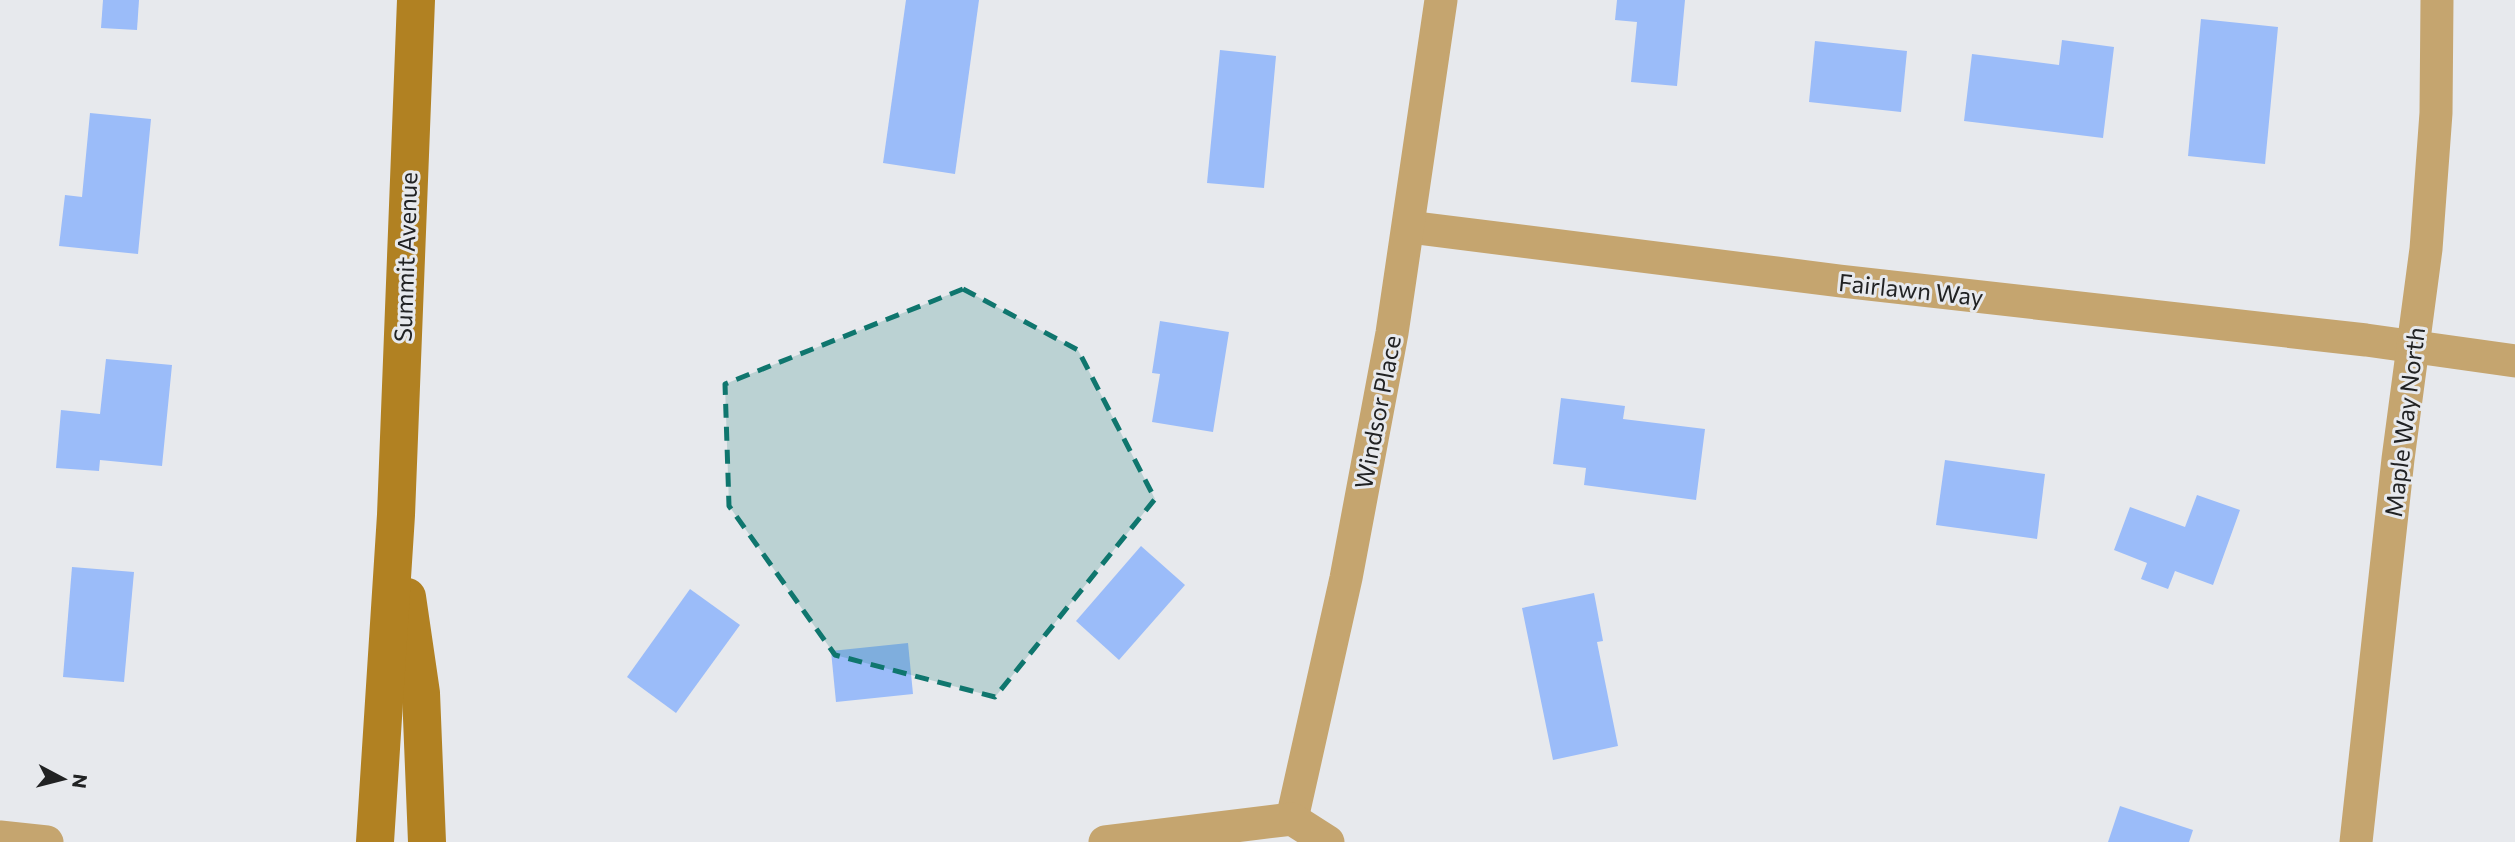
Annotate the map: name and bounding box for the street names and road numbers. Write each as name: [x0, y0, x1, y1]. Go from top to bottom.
street label: Summit Avenue: [388, 172, 422, 342]
street label: Fairlawn Way: [1837, 267, 1985, 311]
street label: Maple Way North: [2378, 325, 2430, 519]
street label: Windsor Place: [1348, 333, 1406, 491]

